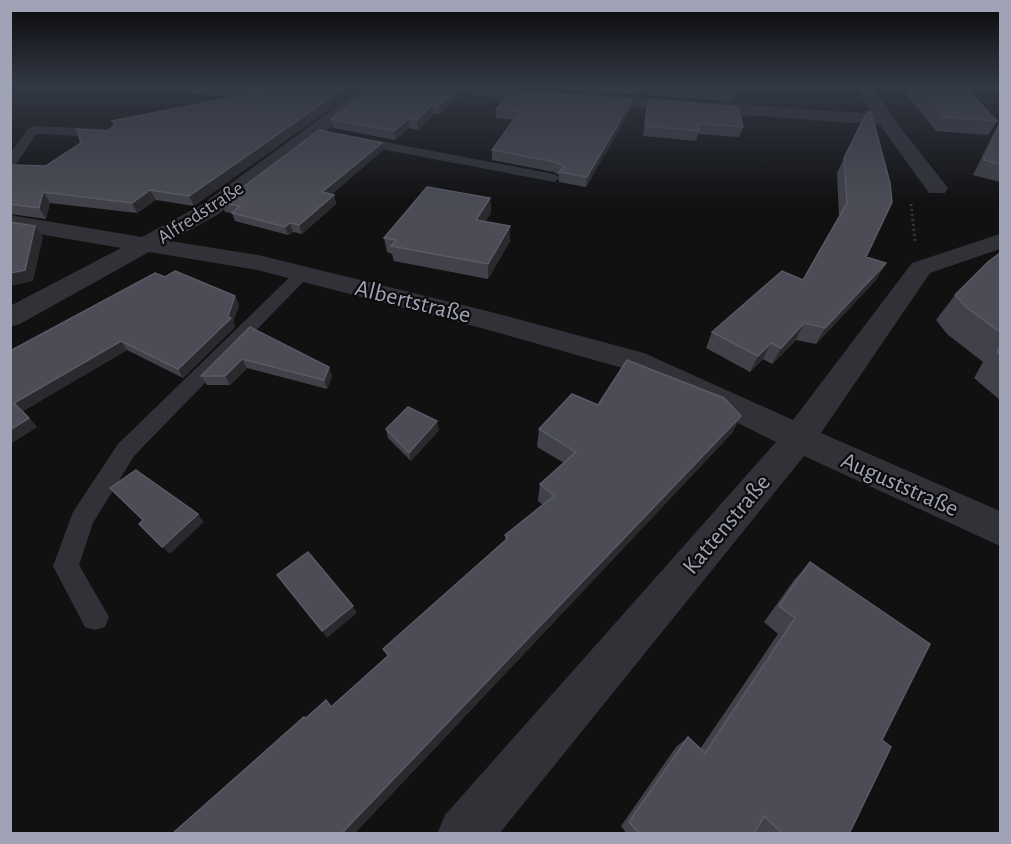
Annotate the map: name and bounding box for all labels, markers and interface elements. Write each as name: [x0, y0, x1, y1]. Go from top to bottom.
street label: Alfredstraße: [154, 178, 247, 248]
street label: Albertstraße: [353, 276, 473, 328]
street label: Auguststraße: [837, 448, 962, 521]
street label: Kattenstraße: [678, 470, 775, 579]

